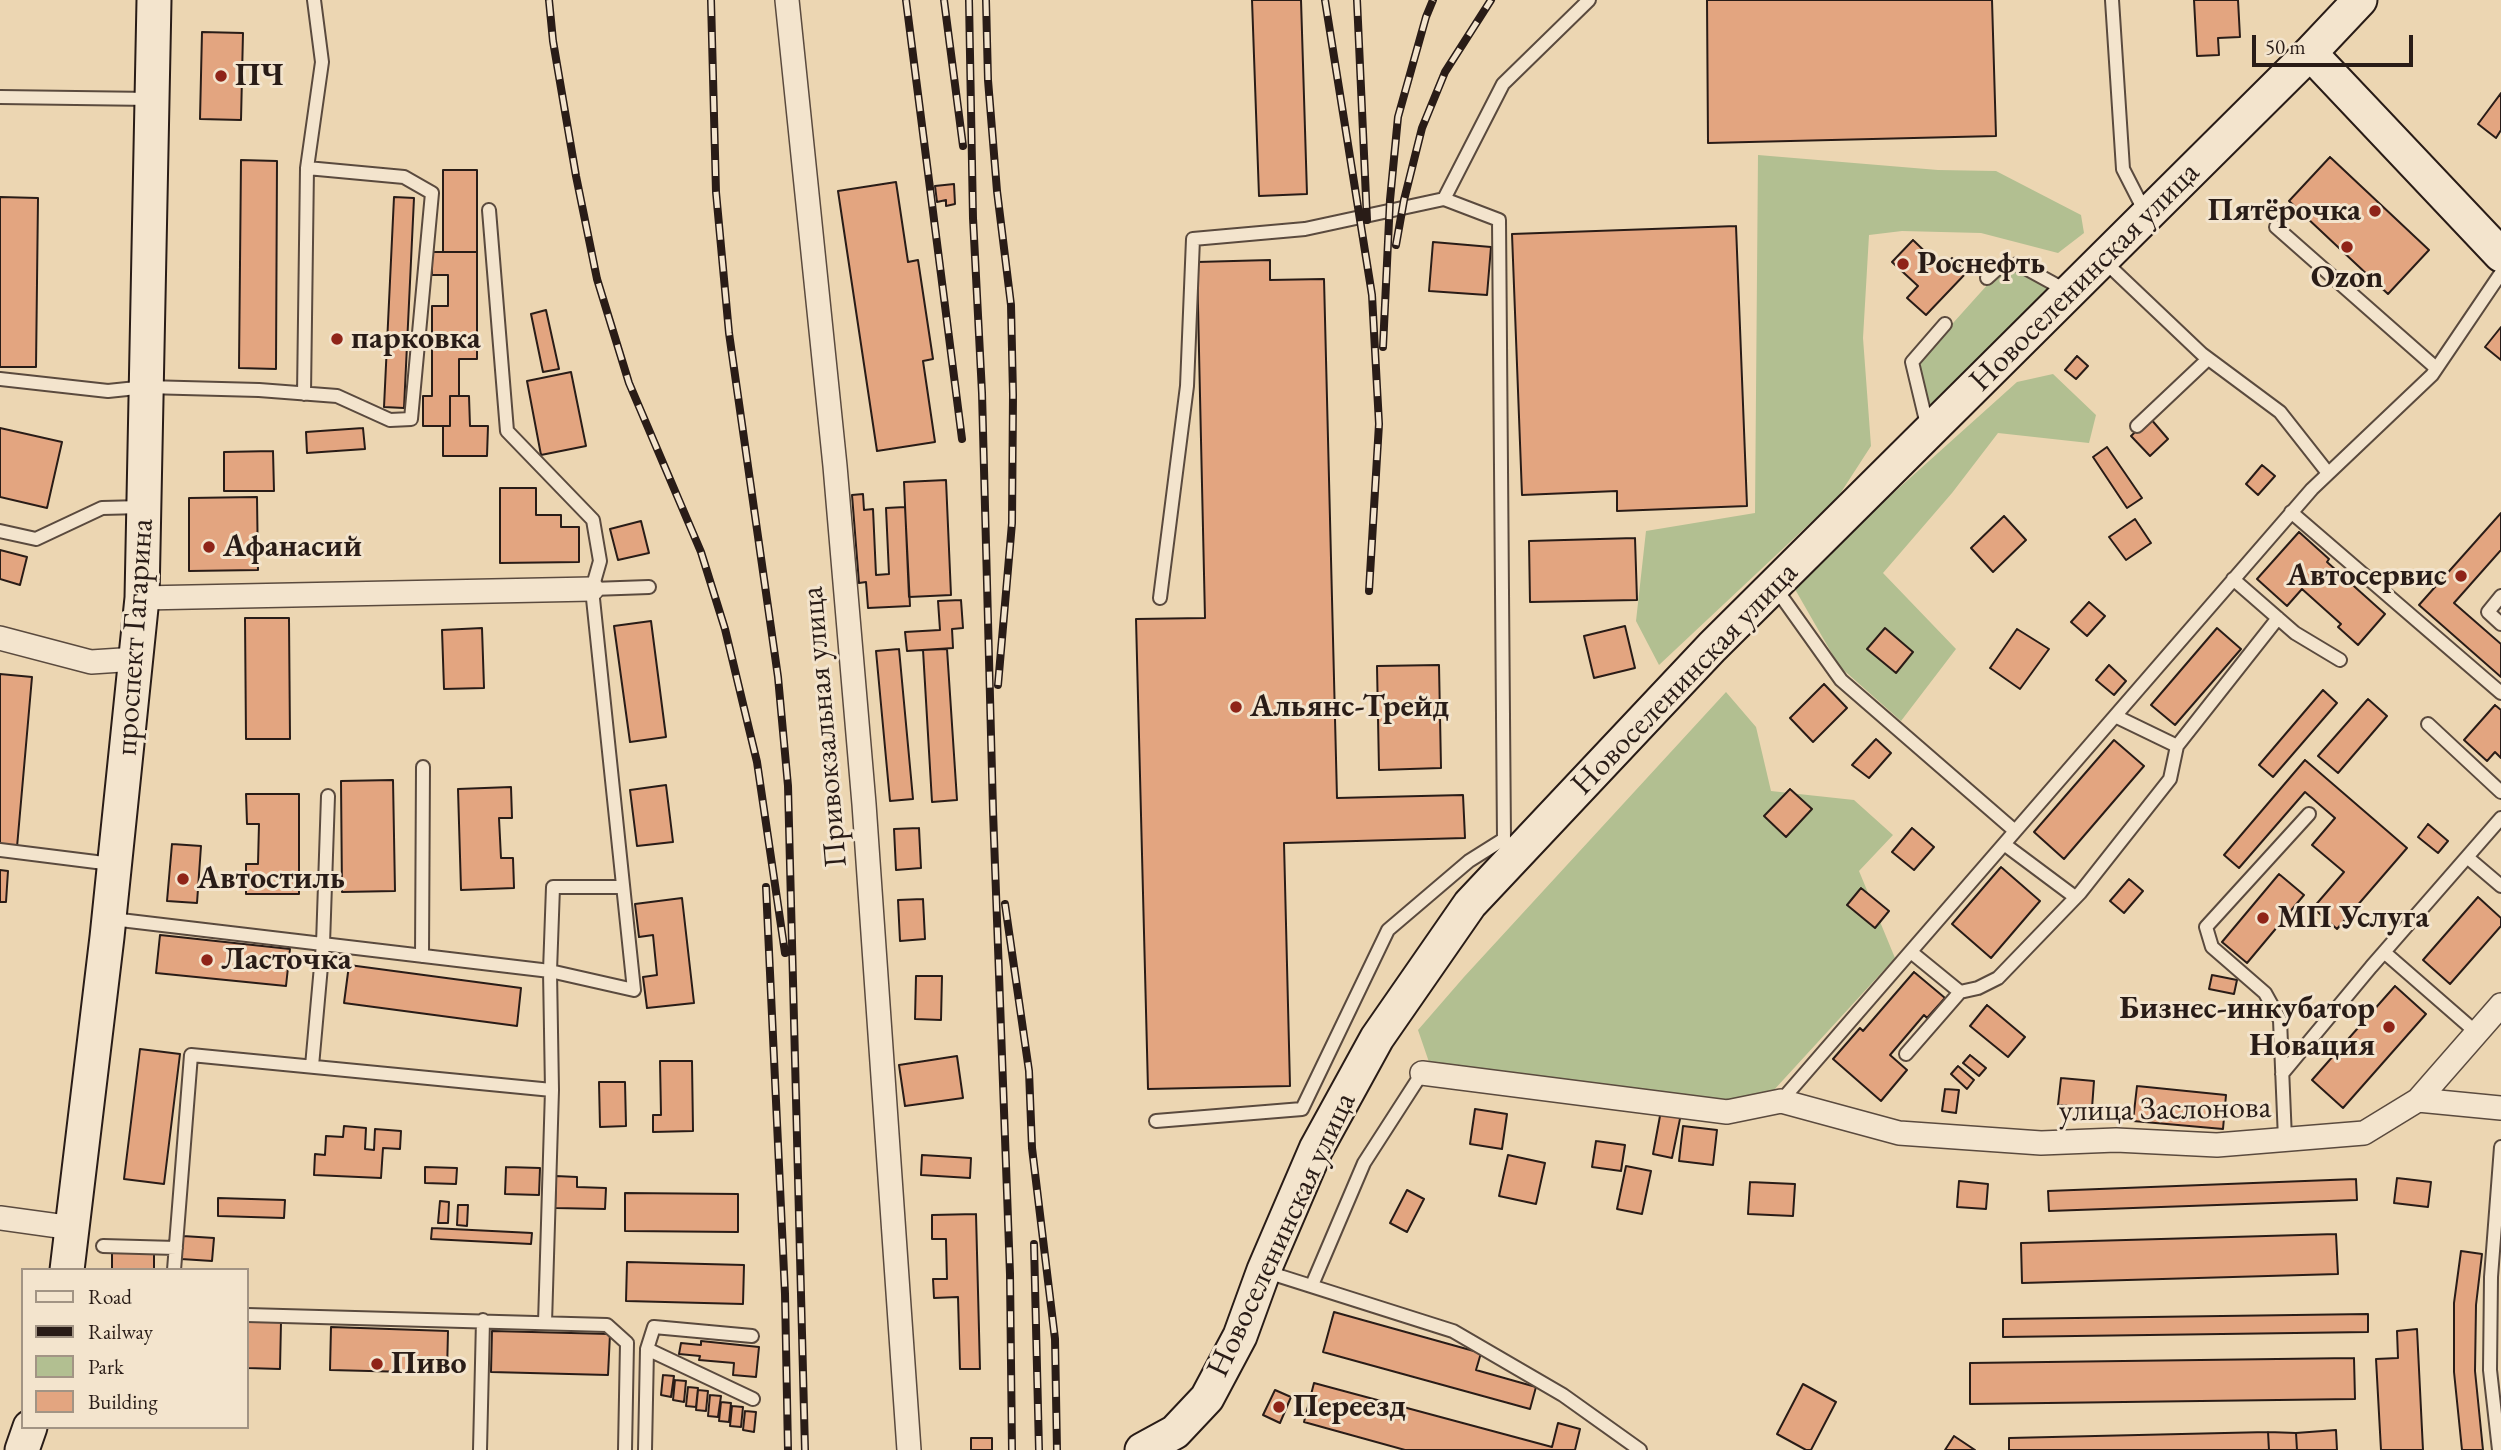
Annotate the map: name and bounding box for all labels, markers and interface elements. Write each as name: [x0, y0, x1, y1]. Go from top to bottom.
scale bar: [2256, 21, 2417, 65]
text: 50 m: [2265, 33, 2306, 60]
place label: ПЧ: [235, 57, 284, 95]
marker: ПЧ: [213, 68, 229, 84]
street label: Новоселенинская улица: [1962, 154, 2208, 400]
place label: Пятёрочка: [2208, 192, 2361, 230]
marker: Пятёрочка: [2367, 203, 2383, 219]
marker: Ozon: [2339, 239, 2355, 255]
place label: Роснефть: [1917, 245, 2045, 283]
marker: Роснефть: [1895, 256, 1911, 272]
place label: Ozon: [2311, 259, 2383, 297]
place label: парковка: [351, 320, 481, 358]
marker: парковка: [329, 331, 345, 347]
street label: проспект Гагарина: [108, 517, 162, 757]
place label: Афанасий: [223, 528, 362, 566]
marker: Афанасий: [201, 539, 217, 555]
street label: Новоселенинская улица: [1564, 554, 1806, 804]
place label: Автосервис: [2287, 557, 2447, 595]
marker: Автосервис: [2453, 568, 2469, 584]
street label: Привокзальная улица: [794, 585, 856, 869]
place label: Альянс-Трейд: [1250, 688, 1450, 726]
marker: Альянс-Трейд: [1228, 699, 1244, 715]
place label: Автостиль: [197, 860, 345, 898]
marker: Автостиль: [175, 871, 191, 887]
place label: МП Услуга: [2277, 899, 2429, 937]
marker: МП Услуга: [2255, 910, 2271, 926]
place label: Ласточка: [221, 941, 352, 979]
marker: Ласточка: [199, 952, 215, 968]
place label: Бизнес-инкубатор Новация: [2119, 990, 2375, 1065]
marker: Бизнес-инкубатор Новация: [2381, 1019, 2397, 1035]
street label: Новоселенинская улица: [1199, 1087, 1365, 1383]
street label: улица Заслонова: [2058, 1089, 2272, 1131]
legend: [21, 1268, 248, 1429]
text: Road: [88, 1283, 132, 1310]
text: Railway: [88, 1318, 153, 1345]
place label: Пиво: [391, 1345, 467, 1383]
text: Park: [88, 1353, 124, 1380]
marker: Пиво: [369, 1356, 385, 1372]
text: Building: [88, 1388, 158, 1415]
place label: Переезд: [1293, 1388, 1406, 1426]
marker: Переезд: [1271, 1399, 1287, 1415]

